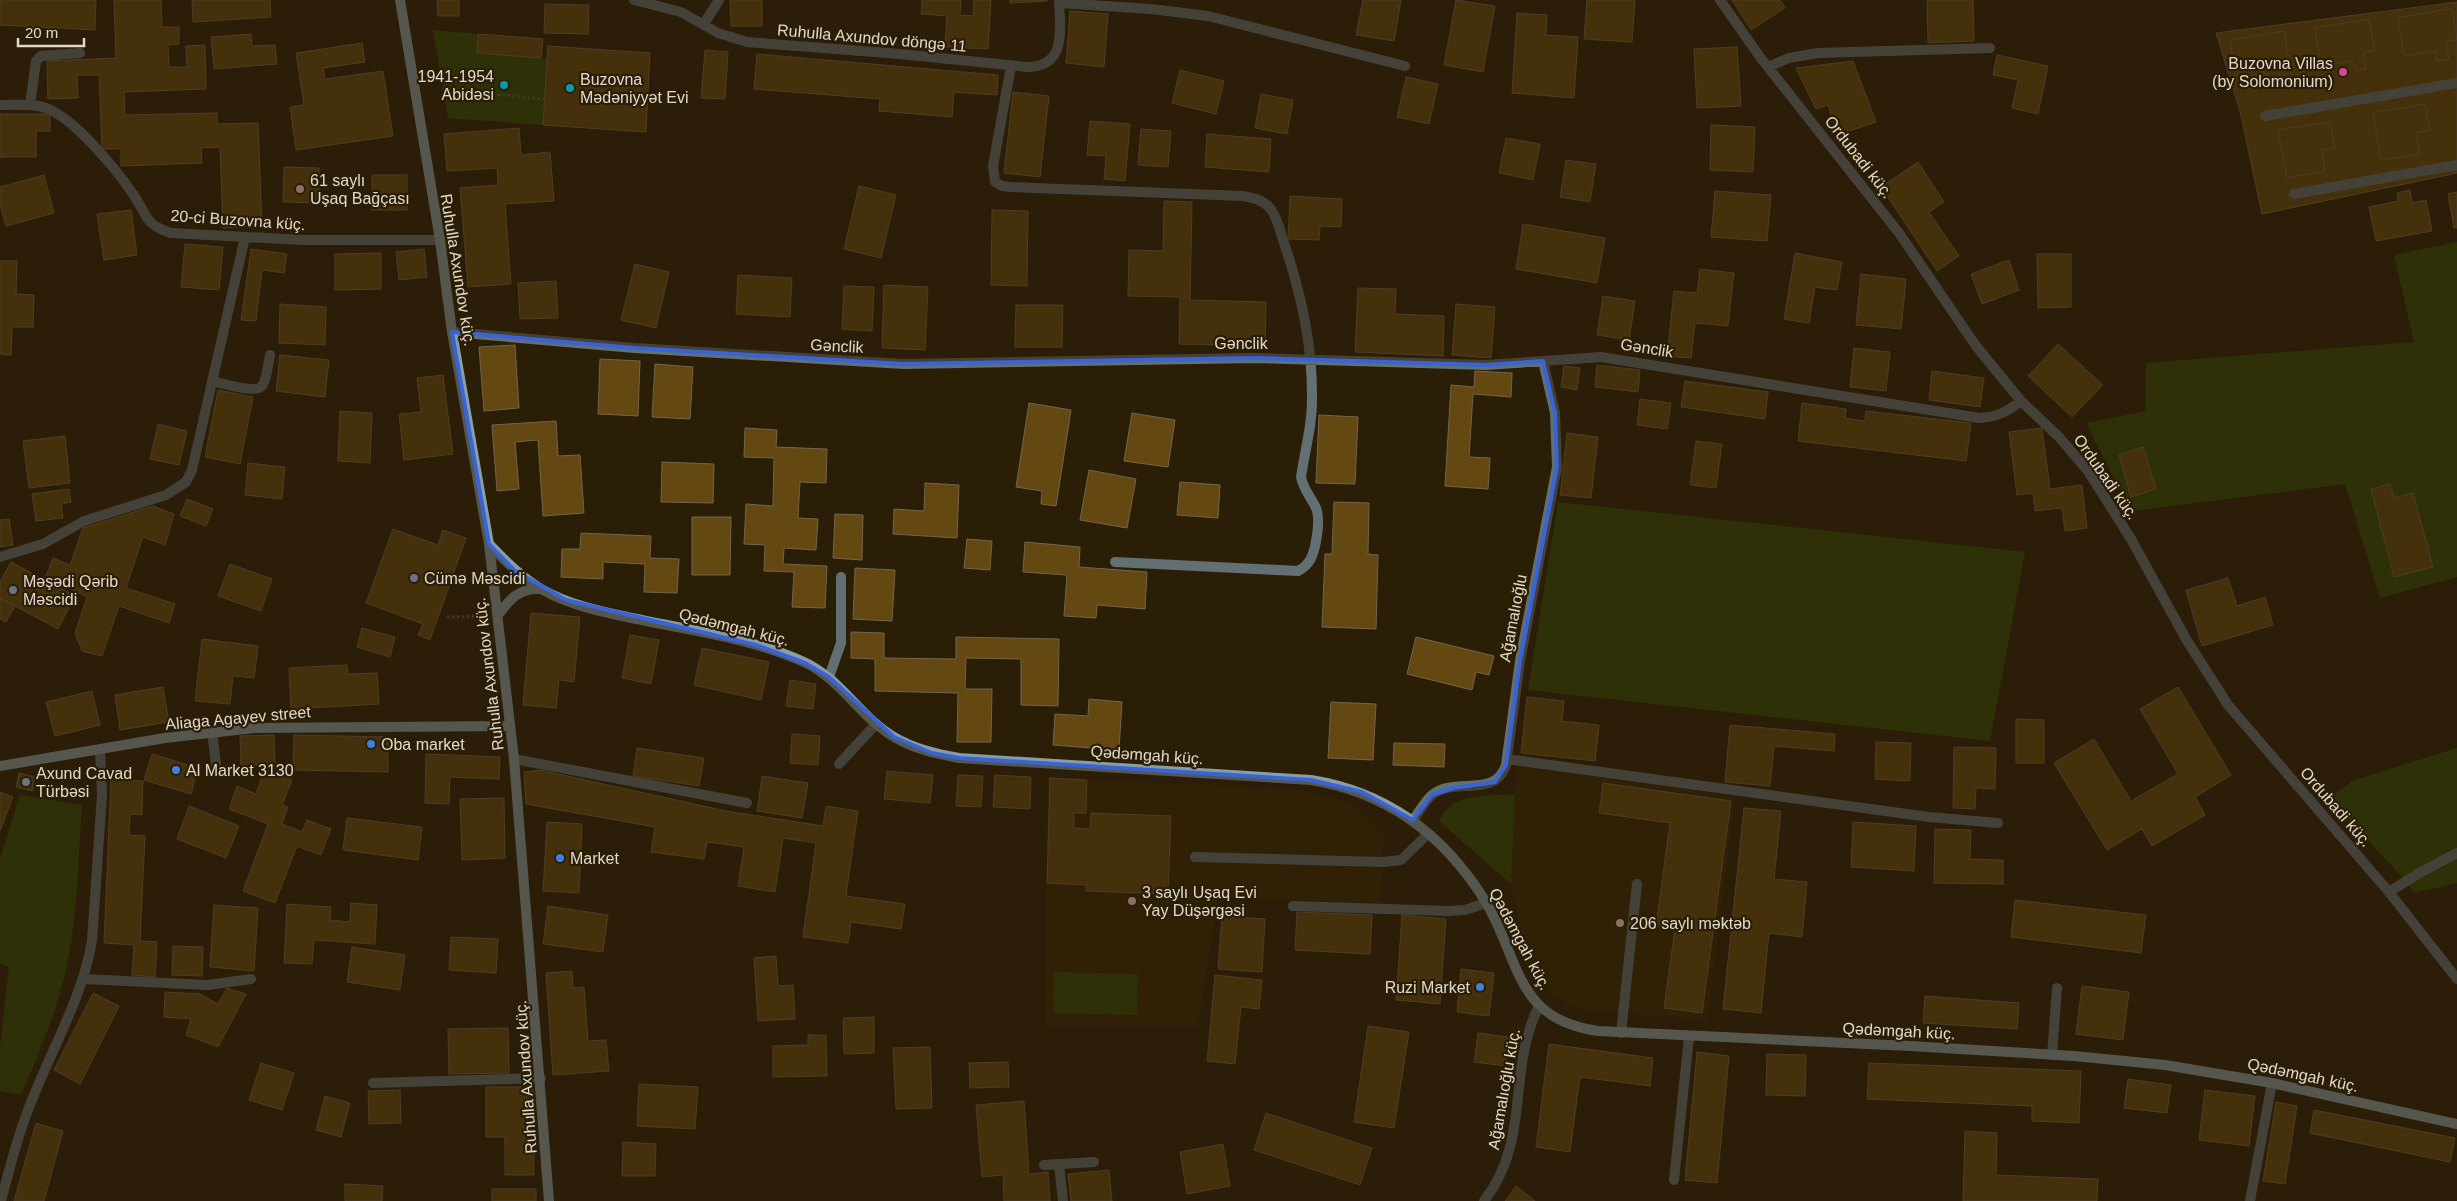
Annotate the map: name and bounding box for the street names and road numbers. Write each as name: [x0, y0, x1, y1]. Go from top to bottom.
street label: Ruhulla Axundov döngə 11: [777, 21, 968, 55]
street label: Ordubadi küç.: [1822, 113, 1896, 201]
street label: Ruhulla Axundov küç.: [438, 193, 478, 347]
street label: 20-ci Buzovna küç.: [170, 207, 306, 233]
street label: Gənclik: [1214, 335, 1269, 352]
street label: Gənclik: [1619, 335, 1676, 361]
street label: Gənclik: [810, 336, 865, 356]
street label: Ordubadi küç.: [2070, 431, 2142, 523]
street label: Ağamalıoğlu: [1496, 573, 1530, 663]
street label: Ruhulla Axundov küç.: [471, 597, 507, 751]
street label: Qədəmgah küç.: [677, 605, 791, 649]
street label: Aliaga Agayev street: [165, 703, 312, 733]
street label: Qədəmgah küç.: [1090, 743, 1204, 767]
street label: Ordubadi küç.: [2297, 764, 2375, 850]
street label: Qədəmgah küç.: [1486, 885, 1554, 993]
street label: Ruhulla Axundov küç.: [512, 1000, 540, 1154]
street label: Qədəmgah küç.: [1842, 1020, 1956, 1042]
street label: Ağamalıoğlu küç.: [1485, 1027, 1523, 1151]
street label: Qədəmgah küç.: [2246, 1055, 2360, 1095]

